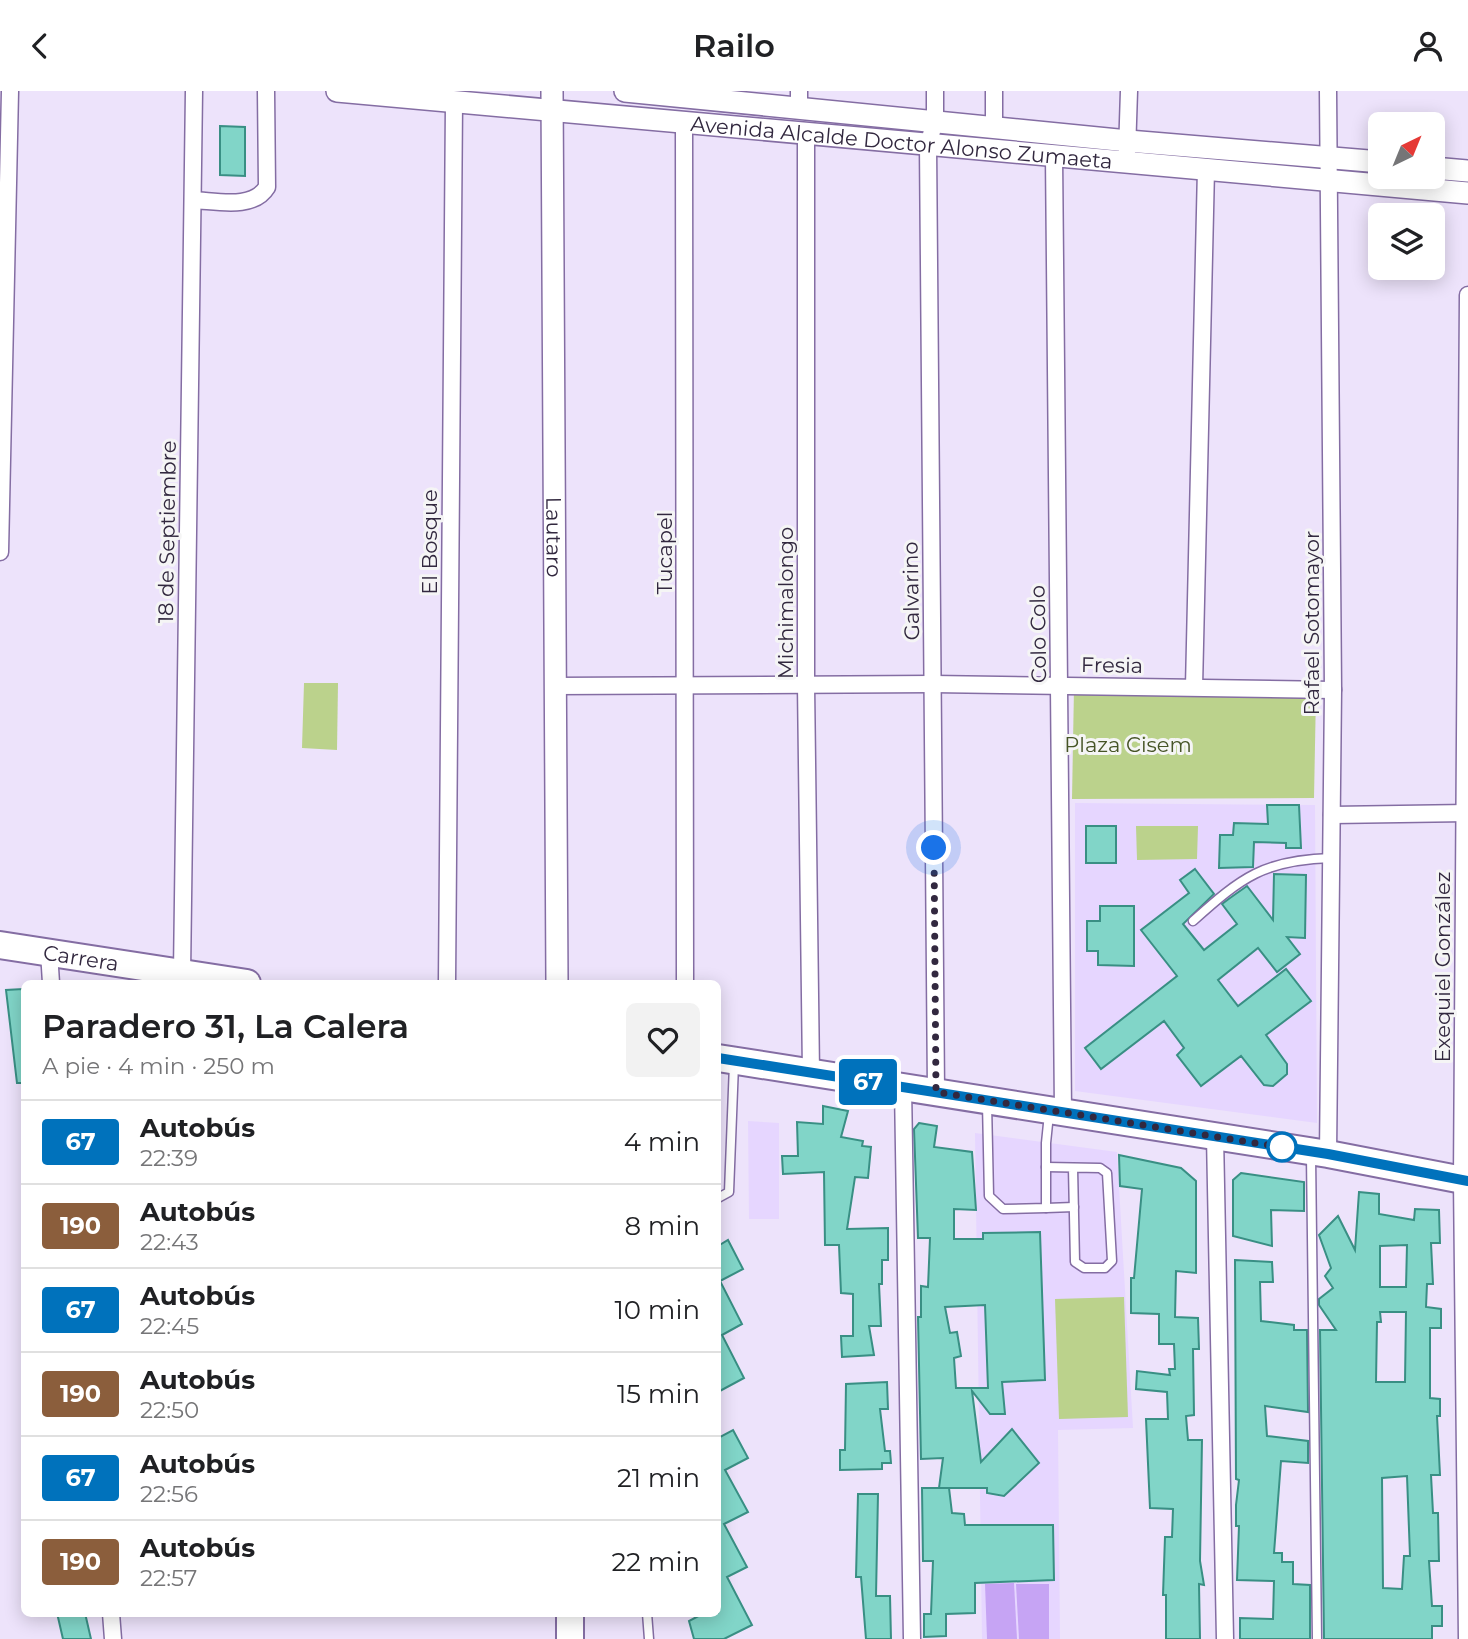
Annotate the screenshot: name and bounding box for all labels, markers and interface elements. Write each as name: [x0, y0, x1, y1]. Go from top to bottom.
text: Railo: [693, 26, 775, 65]
icon: back: [21, 27, 59, 65]
icon: person: [1409, 27, 1447, 65]
street label: Avenida Alcalde Doctor Alonso Zumaeta: [690, 110, 1114, 173]
north arrow: [1368, 112, 1446, 189]
map controls: [1368, 112, 1445, 280]
button: layers: [1368, 203, 1445, 280]
street label: 18 de Septiembre: [153, 440, 181, 624]
street label: El Bosque: [417, 489, 442, 595]
street label: Lautaro: [542, 497, 567, 577]
street label: Tucapel: [652, 512, 677, 594]
street label: Michimalongo: [773, 527, 798, 679]
street label: Rafael Sotomayor: [1299, 531, 1324, 715]
street label: Galvarino: [898, 541, 924, 641]
street label: Colo Colo: [1025, 585, 1051, 683]
street label: Fresia: [1081, 652, 1143, 678]
park label: Plaza Cisem: [1064, 732, 1192, 757]
your location: [916, 830, 951, 865]
street label: Exequiel González: [1430, 872, 1455, 1062]
street label: Carrera: [41, 939, 121, 976]
button: heart: [626, 1003, 700, 1077]
text: Paradero 31, La Calera: [42, 1006, 409, 1046]
text: A pie · 4 min · 250 m: [42, 1052, 275, 1080]
line badge: 67: [836, 1059, 900, 1105]
text: 67: [853, 1067, 883, 1096]
text: Autobús: [140, 1112, 255, 1144]
text: 4 min: [624, 1126, 700, 1158]
text: 67: [65, 1127, 96, 1156]
unlabelled marker: [1267, 1132, 1297, 1162]
text: 22:39: [140, 1144, 198, 1172]
text: Autobús: [140, 1196, 255, 1228]
text: 8 min: [624, 1210, 700, 1242]
text: 190: [60, 1211, 101, 1240]
text: 22:43: [140, 1228, 199, 1256]
text: Autobús: [140, 1280, 255, 1312]
text: 10 min: [614, 1294, 700, 1326]
text: 67: [65, 1295, 96, 1324]
text: 22:45: [140, 1312, 199, 1340]
text: Autobús: [140, 1364, 255, 1396]
text: 15 min: [617, 1378, 700, 1410]
text: 190: [60, 1379, 101, 1408]
text: 22:50: [140, 1396, 199, 1424]
text: Autobús: [140, 1448, 255, 1480]
text: 21 min: [617, 1462, 700, 1494]
text: 67: [65, 1463, 96, 1492]
text: 22:56: [140, 1480, 198, 1508]
text: Autobús: [140, 1532, 255, 1564]
text: 22 min: [611, 1546, 700, 1578]
text: 190: [60, 1547, 101, 1576]
text: 22:57: [140, 1564, 197, 1592]

